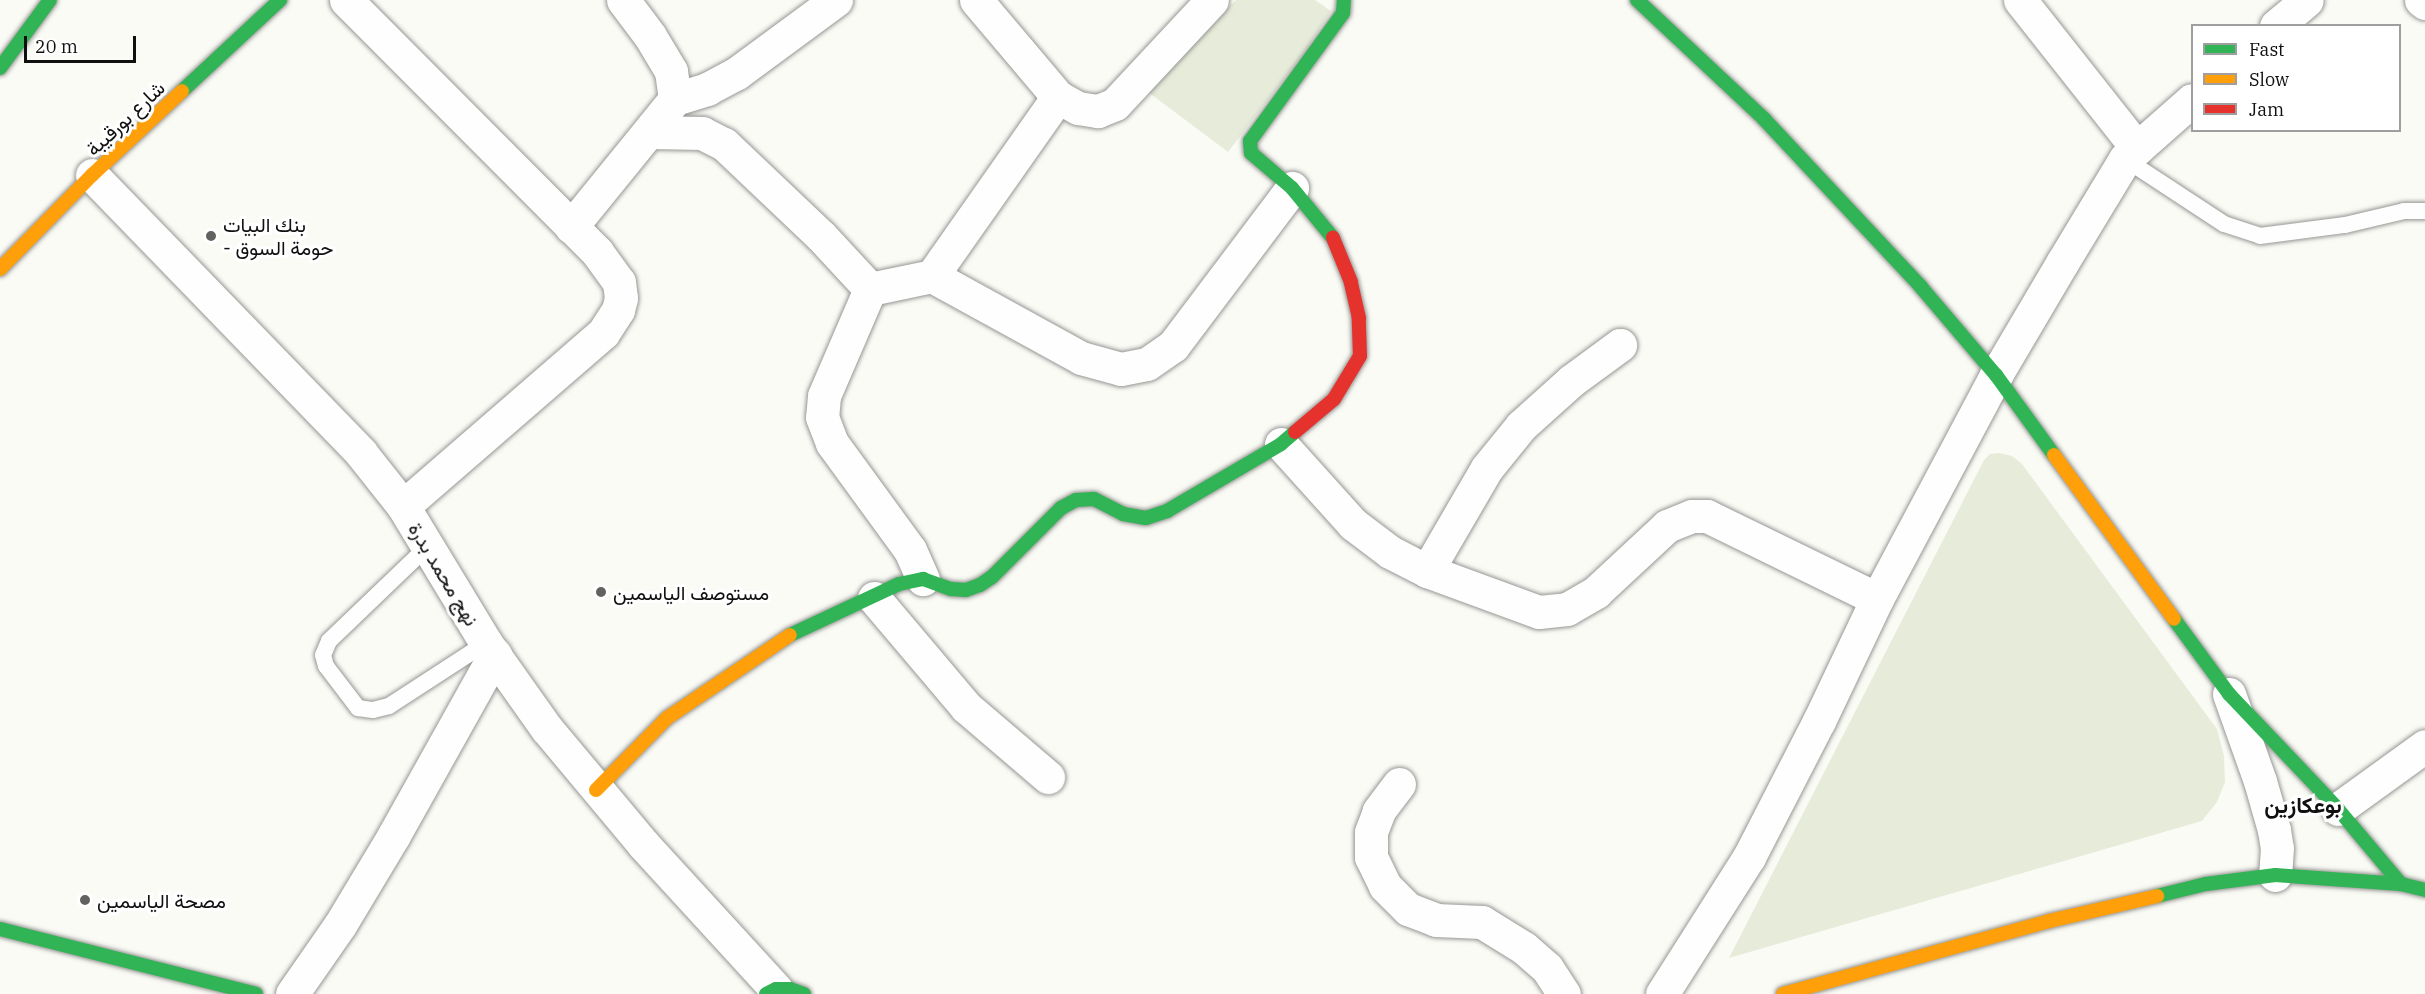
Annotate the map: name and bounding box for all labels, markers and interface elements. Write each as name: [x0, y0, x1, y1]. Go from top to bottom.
scale bar: [27, 24, 140, 62]
legend: [2191, 24, 2401, 132]
text: 20 m: [35, 35, 78, 58]
text: Fast: [2249, 38, 2284, 61]
text: Slow: [2249, 68, 2289, 91]
street label: شارع بورقيبة: [81, 76, 169, 160]
text: Jam: [2249, 98, 2284, 121]
place label: بنك البيات - حومة السوق: [223, 213, 333, 260]
marker: بنك البيات - حومة السوق: [204, 229, 218, 243]
street label: نهج محمد بدرة: [404, 518, 484, 630]
place label: مستوصف الياسمين: [613, 580, 769, 604]
marker: مستوصف الياسمين: [594, 585, 608, 599]
district label: بوعكازين: [2264, 792, 2342, 818]
place label: مصحة الياسمين: [97, 888, 226, 912]
marker: مصحة الياسمين: [78, 893, 92, 907]

